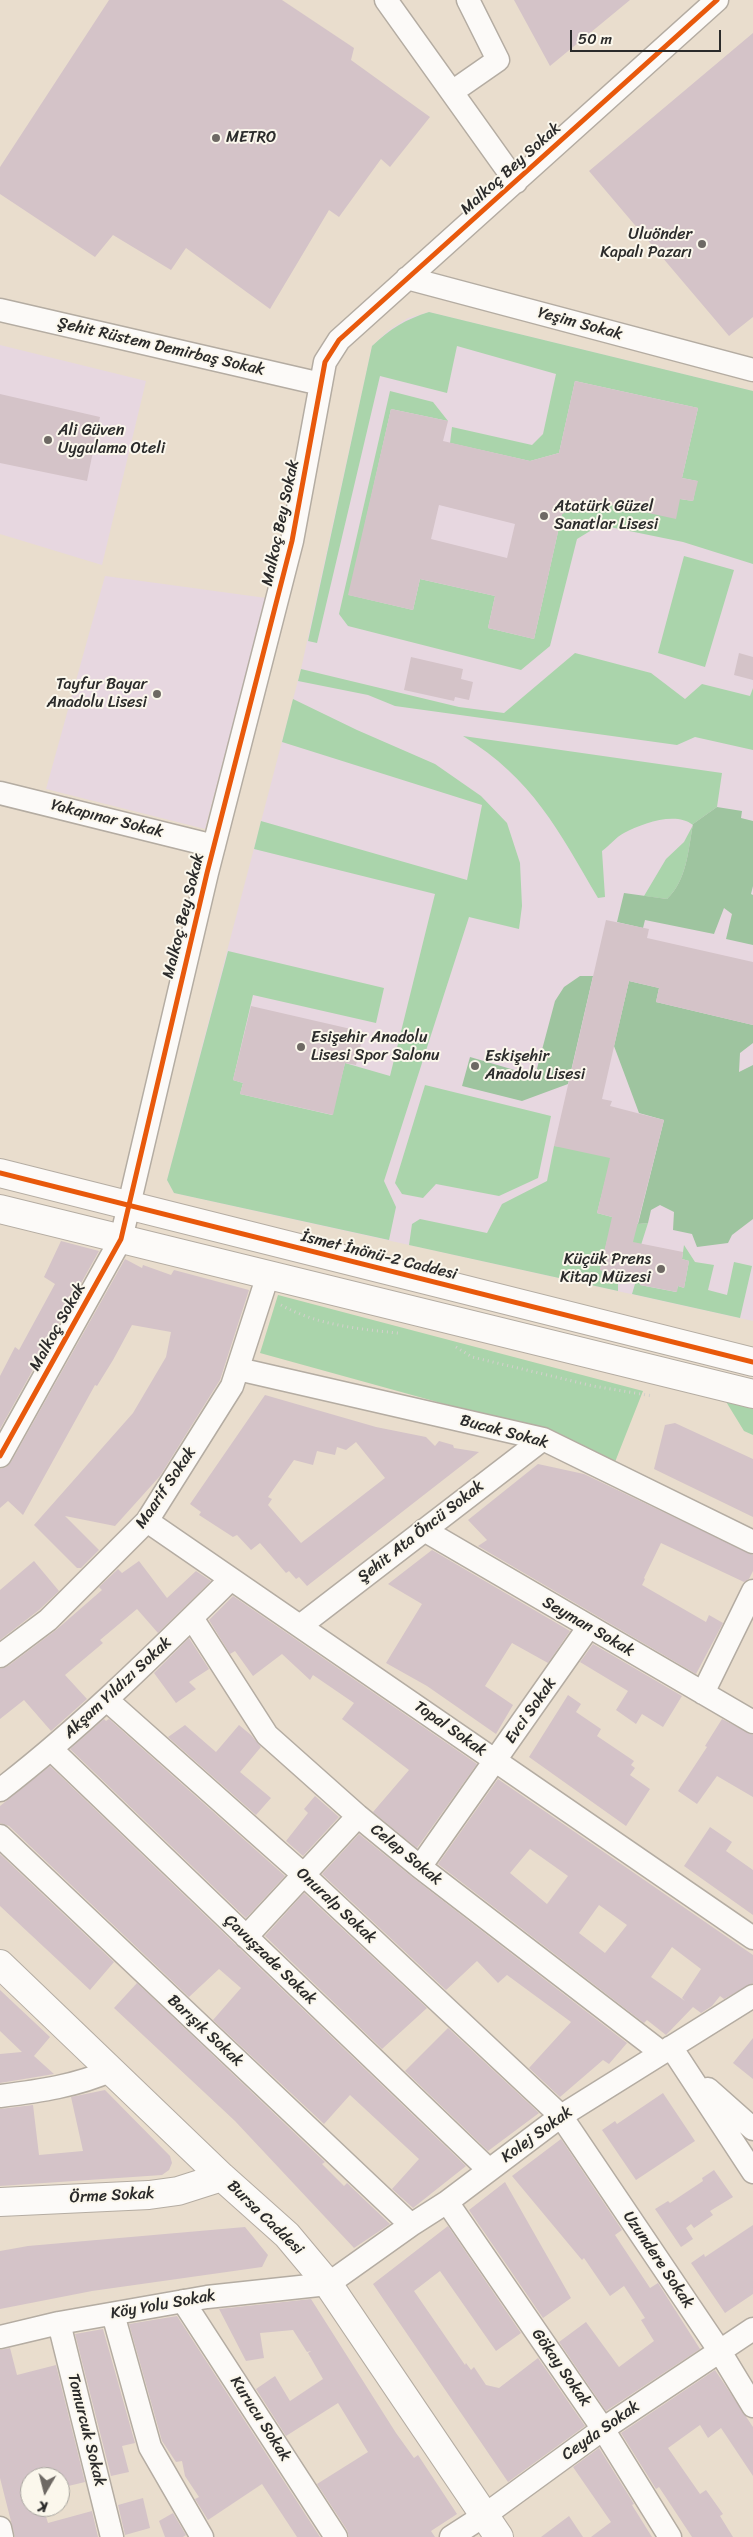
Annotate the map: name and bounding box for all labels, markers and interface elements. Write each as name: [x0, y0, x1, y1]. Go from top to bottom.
scale bar: [573, 20, 724, 52]
text: 50 m: [578, 26, 612, 52]
street label: Malkoç Bey Sokak: [457, 119, 565, 219]
place label: METRO: [226, 128, 276, 148]
marker: METRO: [210, 132, 222, 144]
place label: Uluönder Kapalı Pazarı: [600, 225, 692, 263]
marker: Uluönder Kapalı Pazarı: [696, 238, 708, 250]
street label: Yeşim Sokak: [536, 303, 624, 345]
street label: Şehit Rüstem Demirbaş Sokak: [56, 314, 266, 380]
place label: Ali Güven Uygulama Oteli: [58, 421, 165, 459]
marker: Ali Güven Uygulama Oteli: [42, 434, 54, 446]
street label: Malkoç Bey Sokak: [258, 458, 304, 588]
place label: Atatürk Güzel Sanatlar Lisesi: [554, 497, 658, 535]
marker: Atatürk Güzel Sanatlar Lisesi: [538, 510, 550, 522]
place label: Tayfur Bayar Anadolu Lisesi: [47, 675, 147, 713]
marker: Tayfur Bayar Anadolu Lisesi: [151, 688, 163, 700]
street label: Yakapınar Sokak: [49, 796, 165, 842]
street label: Malkoç Bey Sokak: [159, 851, 209, 981]
place label: Esişehir Anadolu Lisesi Spor Salonu: [311, 1028, 440, 1066]
marker: Esişehir Anadolu Lisesi Spor Salonu: [295, 1041, 307, 1053]
place label: Eskişehir Anadolu Lisesi: [485, 1047, 585, 1085]
marker: Eskişehir Anadolu Lisesi: [469, 1060, 481, 1072]
street label: İsmet İnönü-2 Caddesi: [299, 1227, 459, 1285]
place label: Küçük Prens Kitap Müzesi: [560, 1250, 651, 1288]
marker: Küçük Prens Kitap Müzesi: [655, 1263, 667, 1275]
street label: Malkoç Sokak: [26, 1280, 90, 1374]
street label: Bucak Sokak: [458, 1411, 550, 1453]
street label: Maarif Sokak: [132, 1444, 200, 1532]
street label: Şehit Ata Öncü Sokak: [354, 1477, 488, 1587]
street label: Seyman Sokak: [539, 1593, 637, 1661]
street label: Akşam Yıldızı Sokak: [60, 1633, 176, 1743]
street label: Evci Sokak: [501, 1674, 561, 1748]
street label: Topal Sokak: [410, 1697, 490, 1761]
street label: Celep Sokak: [366, 1820, 446, 1890]
street label: Onuralp Sokak: [292, 1864, 380, 1948]
street label: Çavuşzade Sokak: [220, 1911, 320, 2009]
street label: Barışık Sokak: [163, 1991, 247, 2071]
street label: Kolej Sokak: [498, 2103, 576, 2167]
street label: Bursa Caddesi: [223, 2177, 307, 2259]
street label: Örme Sokak: [69, 2184, 155, 2208]
street label: Uzundere Sokak: [618, 2208, 698, 2312]
street label: Köy Yolu Sokak: [109, 2286, 217, 2324]
street label: Gökay Sokak: [527, 2326, 595, 2410]
street label: Tomurcuk Sokak: [63, 2372, 109, 2488]
street label: Kurucu Sokak: [225, 2373, 295, 2465]
street label: Ceyda Sokak: [558, 2397, 644, 2465]
north arrow: [20, 2467, 70, 2517]
text: K: [37, 2493, 49, 2519]

